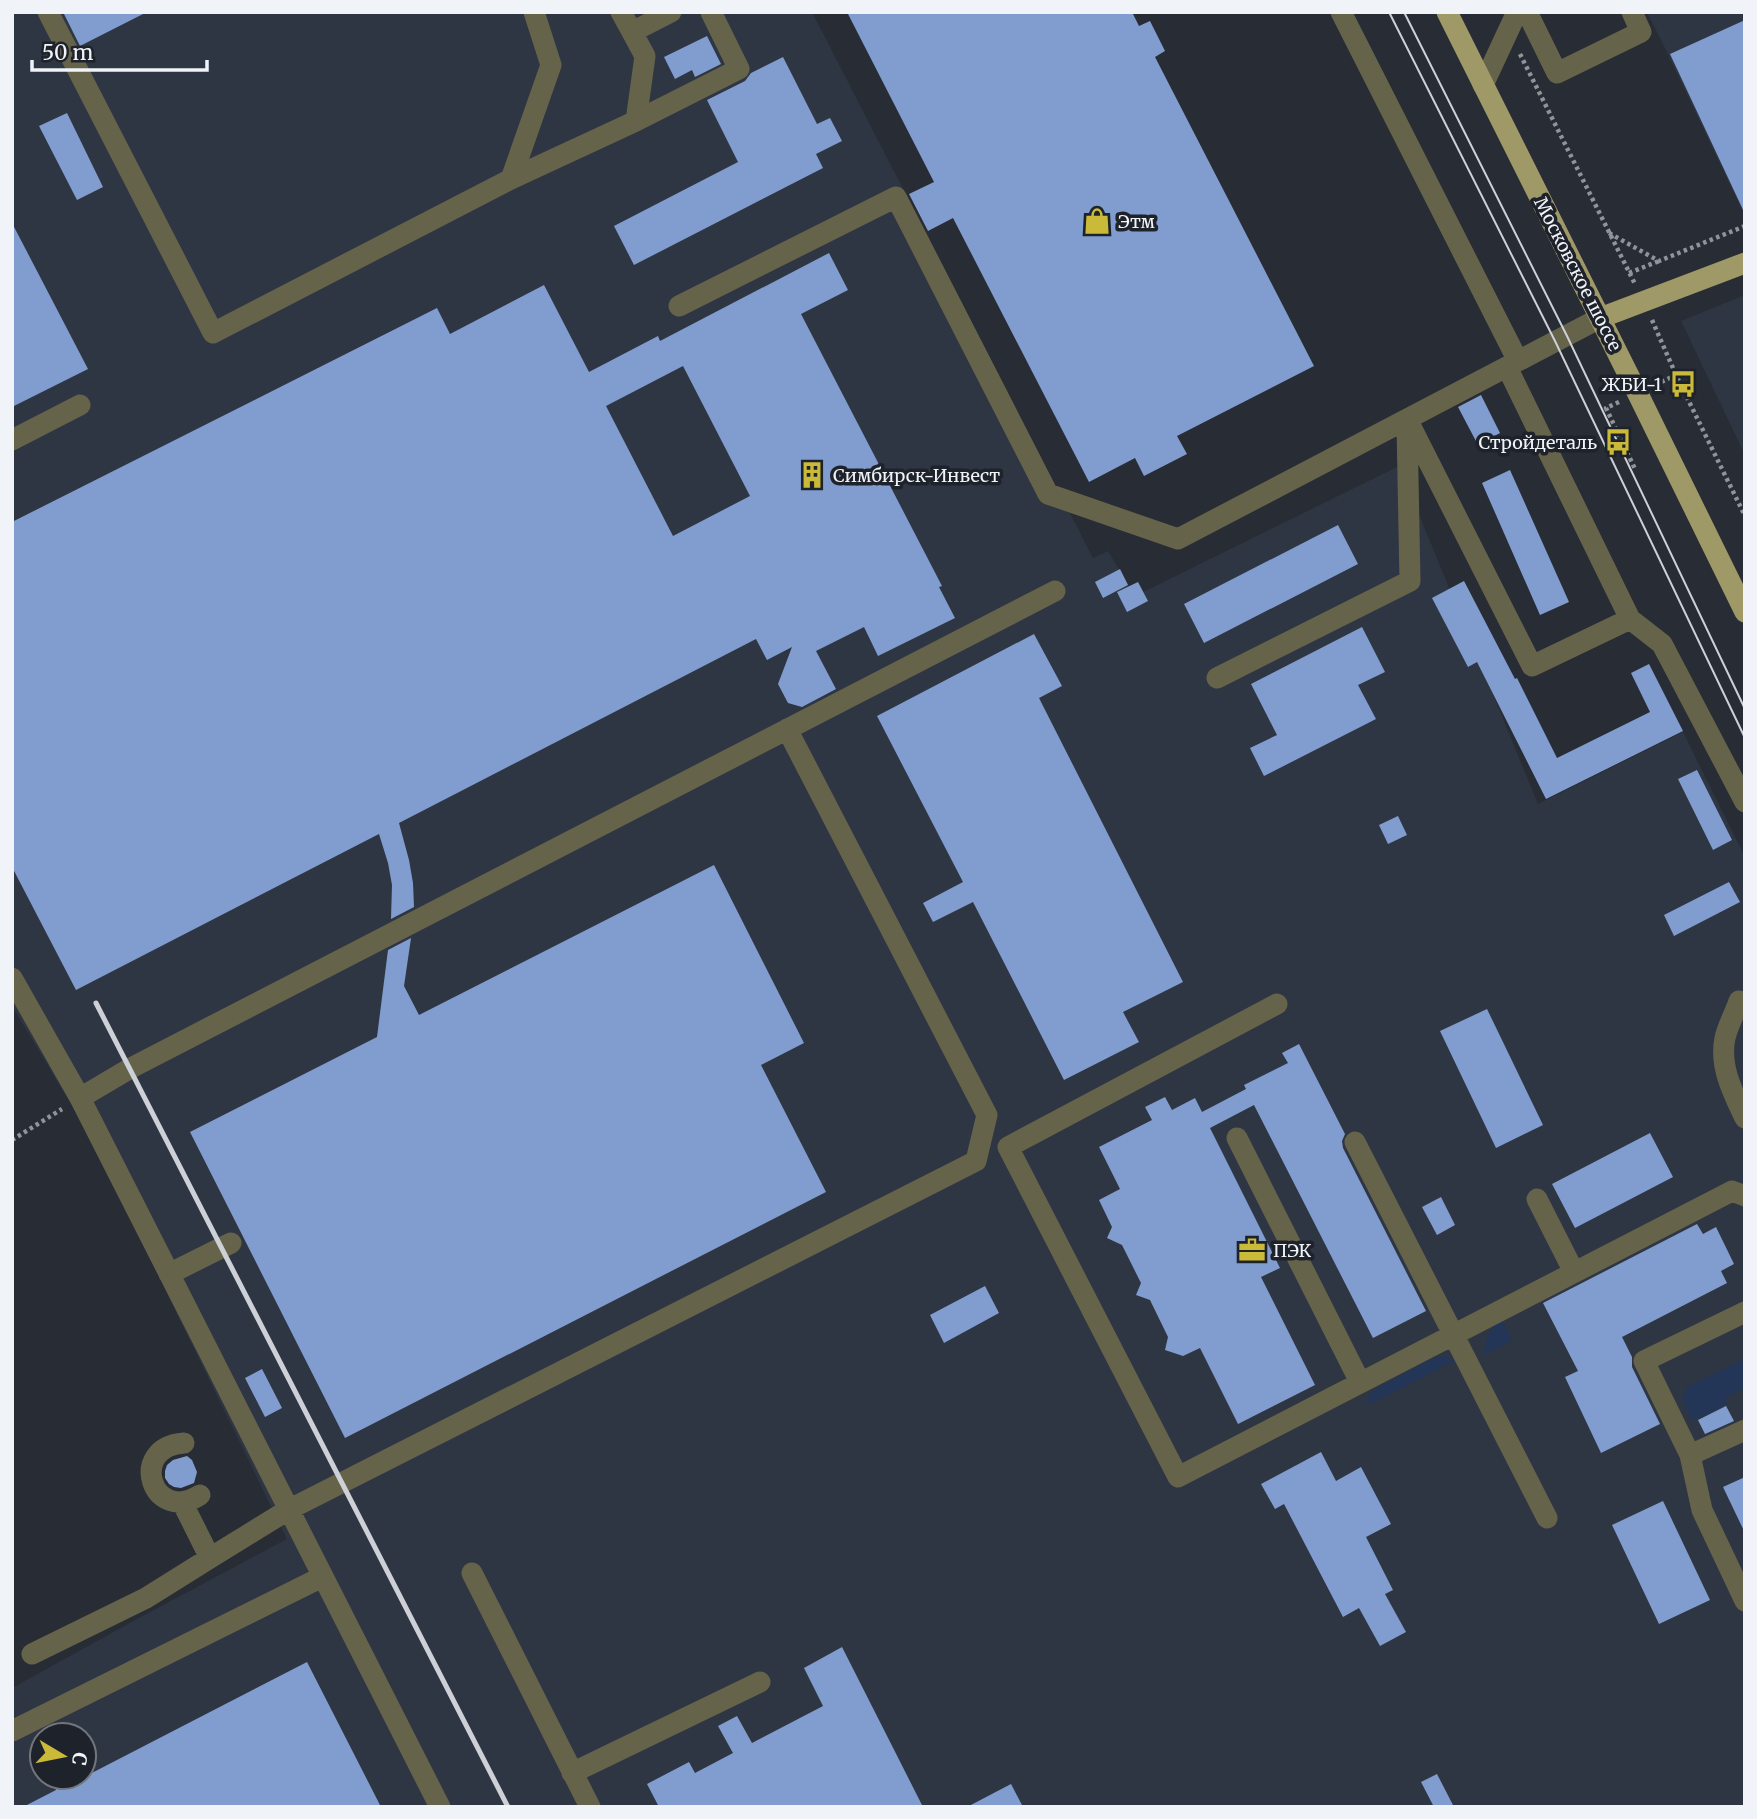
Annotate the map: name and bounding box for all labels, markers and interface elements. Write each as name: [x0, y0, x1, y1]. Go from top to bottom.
scale bar: [32, 28, 206, 72]
text: 50 m: [42, 39, 93, 66]
street label: Московское шоссе: [1529, 193, 1627, 355]
shop icon: Этм: [1082, 206, 1112, 236]
place label: Этм: [1118, 210, 1156, 233]
bus stop icon: ЖБИ-1: [1668, 369, 1698, 399]
place label: ЖБИ-1: [1602, 373, 1662, 396]
bus stop icon: Стройдеталь: [1603, 427, 1633, 457]
place label: Стройдеталь: [1479, 431, 1597, 454]
building icon: Симбирск-Инвест: [797, 460, 827, 490]
place label: Симбирск-Инвест: [833, 464, 1000, 487]
office icon: ПЭК: [1237, 1235, 1267, 1265]
place label: ПЭК: [1273, 1239, 1312, 1262]
north arrow: [28, 1721, 98, 1791]
text: С: [67, 1751, 93, 1767]

